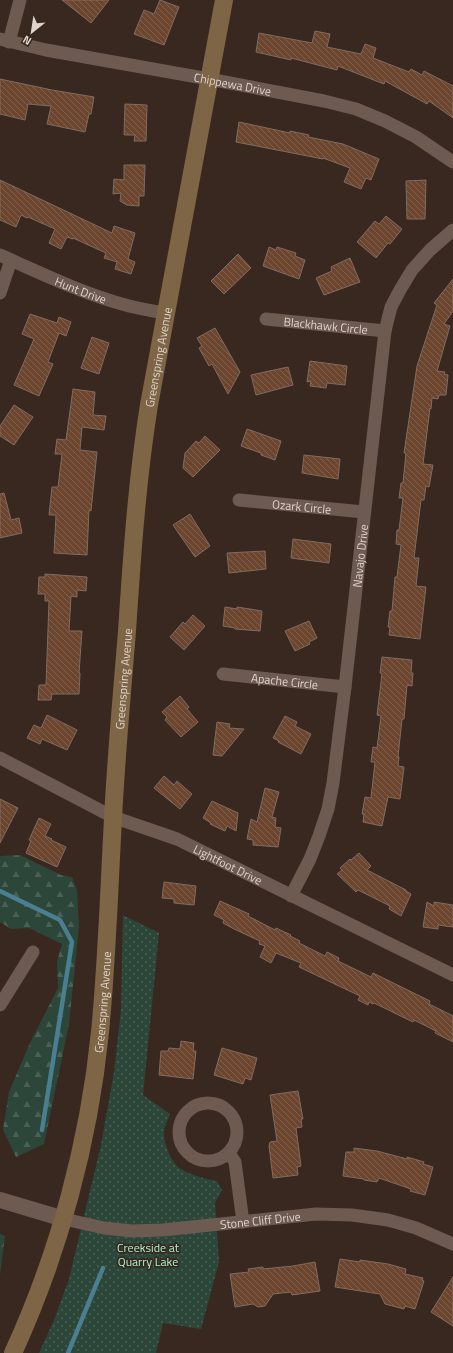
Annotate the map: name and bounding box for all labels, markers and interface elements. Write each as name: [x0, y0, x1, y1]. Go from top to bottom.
north arrow: [12, 12, 52, 52]
text: N: [20, 32, 34, 49]
street label: Chippewa Drive: [193, 67, 273, 100]
street label: Hunt Drive: [52, 271, 109, 308]
street label: Greenspring Avenue: [139, 305, 176, 409]
street label: Blackhawk Circle: [283, 311, 369, 339]
street label: Ozark Circle: [271, 494, 332, 518]
street label: Navajo Drive: [347, 523, 373, 589]
street label: Greenspring Avenue: [109, 627, 137, 730]
street label: Apache Circle: [250, 668, 319, 694]
street label: Lightfoot Drive: [190, 839, 266, 889]
street label: Greenspring Avenue: [88, 951, 116, 1054]
street label: Stone Cliff Drive: [219, 1206, 302, 1233]
park label: Creekside at Quarry Lake: [117, 1238, 180, 1271]

